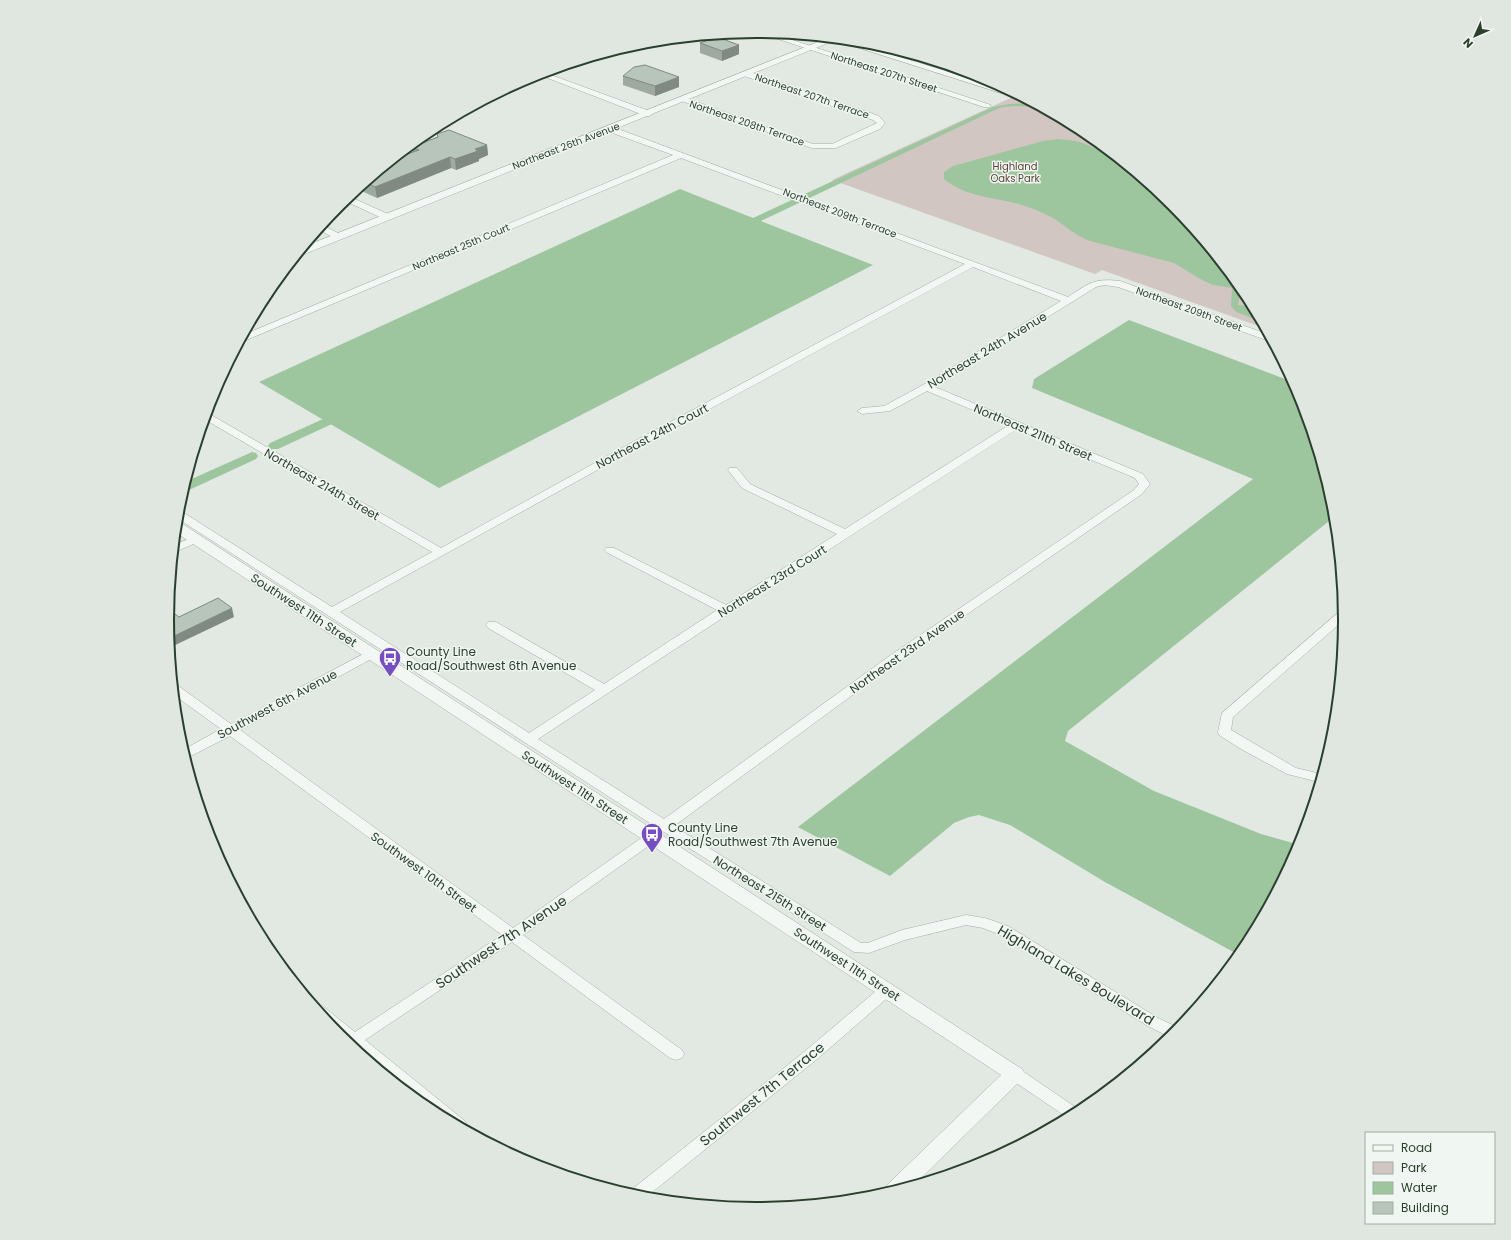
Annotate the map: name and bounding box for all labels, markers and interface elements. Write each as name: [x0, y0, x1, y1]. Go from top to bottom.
north arrow: [1455, 16, 1495, 56]
text: N: [1459, 34, 1477, 52]
street label: Northeast 207th Street: [829, 48, 940, 96]
street label: Northeast 207th Terrace: [753, 69, 871, 123]
street label: Northeast 208th Terrace: [687, 96, 807, 150]
street label: Northeast 26th Avenue: [510, 119, 622, 173]
park label: Highland Oaks Park: [990, 159, 1040, 186]
street label: Northeast 209th Terrace: [781, 184, 899, 242]
street label: Northeast 25th Court: [410, 220, 512, 274]
street label: Northeast 209th Street: [1134, 283, 1245, 335]
street label: Northeast 24th Avenue: [924, 307, 1050, 393]
street label: Northeast 24th Court: [593, 399, 711, 473]
street label: Northeast 211th Street: [971, 399, 1095, 465]
street label: Northeast 214th Street: [261, 444, 383, 524]
street label: Northeast 23rd Court: [714, 541, 830, 621]
street label: Southwest 11th Street: [248, 569, 360, 651]
street label: Northeast 23rd Avenue: [846, 605, 968, 697]
place label: County Line Road/Southwest 6th Avenue: [406, 643, 576, 674]
bus stop icon: County Line Road/Southwest 6th Avenue: [377, 645, 403, 678]
street label: Southwest 6th Avenue: [214, 665, 340, 743]
street label: Southwest 11th Street: [519, 746, 631, 828]
place label: County Line Road/Southwest 7th Avenue: [668, 819, 837, 850]
bus stop icon: County Line Road/Southwest 7th Avenue: [639, 821, 665, 854]
street label: Southwest 10th Street: [367, 828, 481, 916]
street label: Northeast 215th Street: [710, 851, 830, 935]
street label: Southwest 7th Avenue: [431, 890, 571, 993]
street label: Highland Lakes Boulevard: [994, 920, 1158, 1030]
street label: Southwest 11th Street: [791, 923, 903, 1005]
street label: Southwest 7th Terrace: [695, 1037, 829, 1151]
legend: [1365, 1132, 1495, 1224]
text: Road: [1401, 1139, 1432, 1156]
text: Park: [1401, 1159, 1428, 1176]
text: Water: [1401, 1179, 1438, 1196]
text: Building: [1401, 1199, 1449, 1216]

